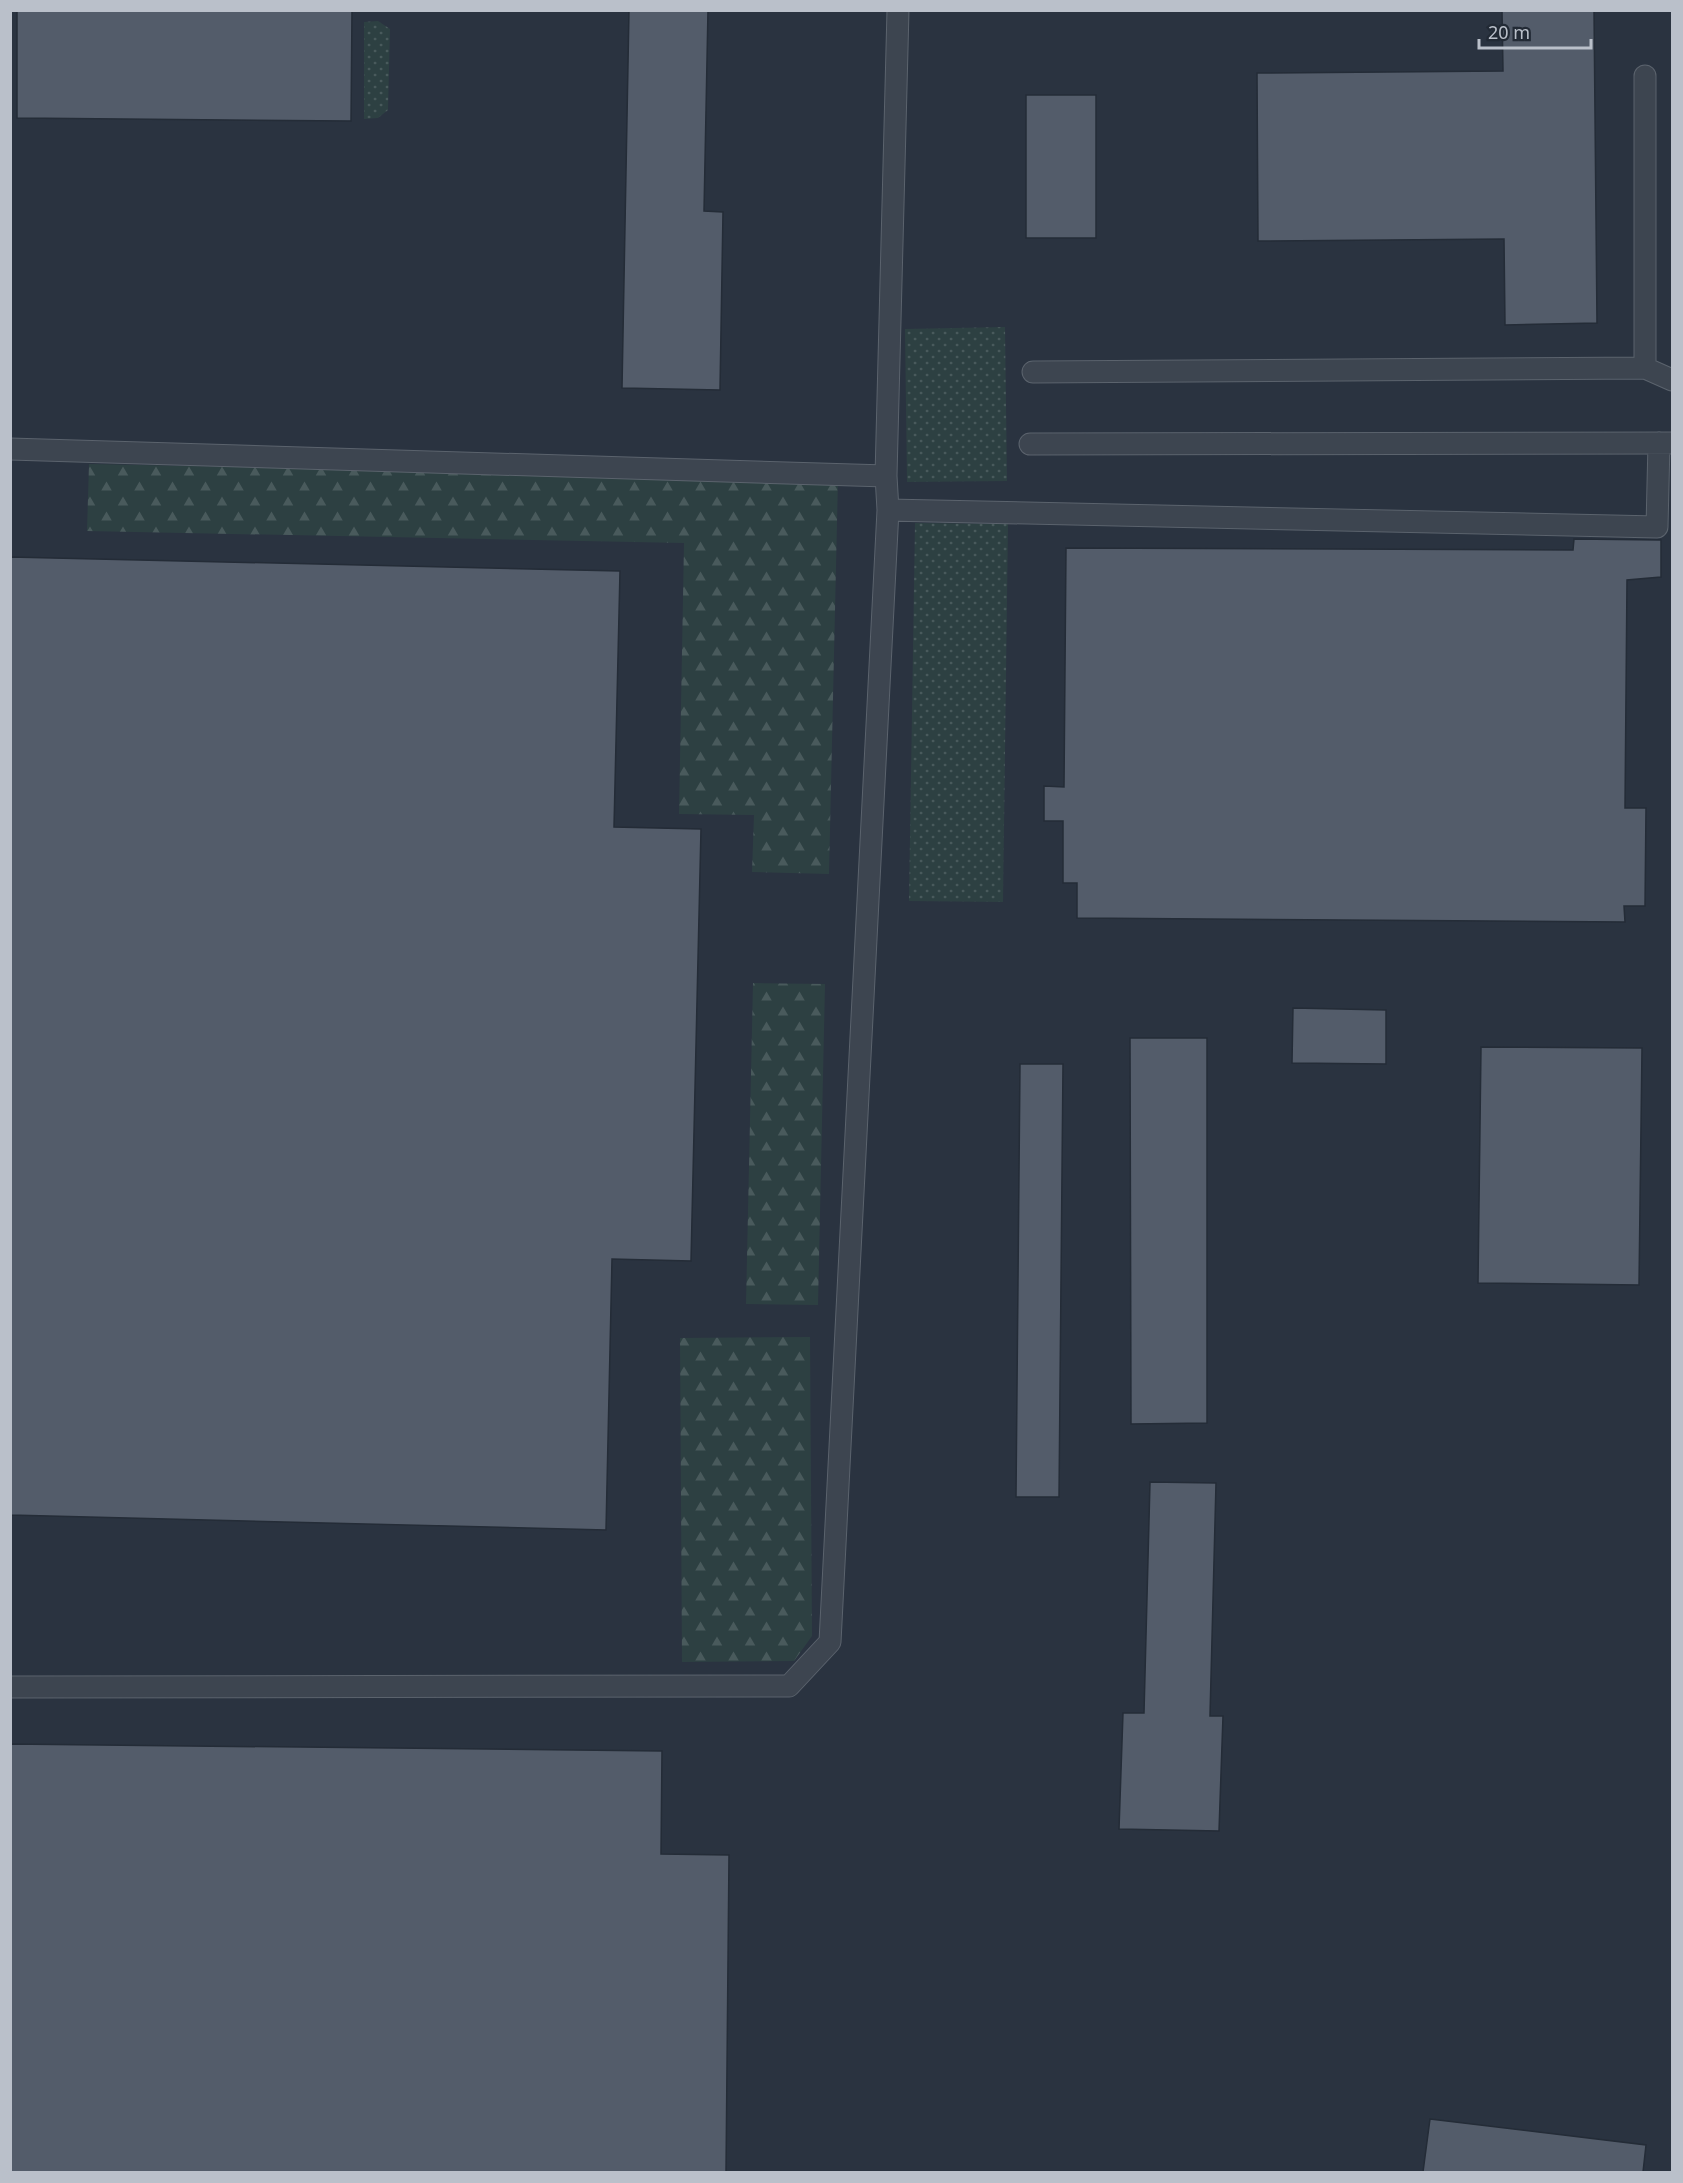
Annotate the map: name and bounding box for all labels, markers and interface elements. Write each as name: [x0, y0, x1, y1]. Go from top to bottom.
scale bar: [1479, 12, 1592, 50]
text: 20 m: [1488, 20, 1530, 44]

